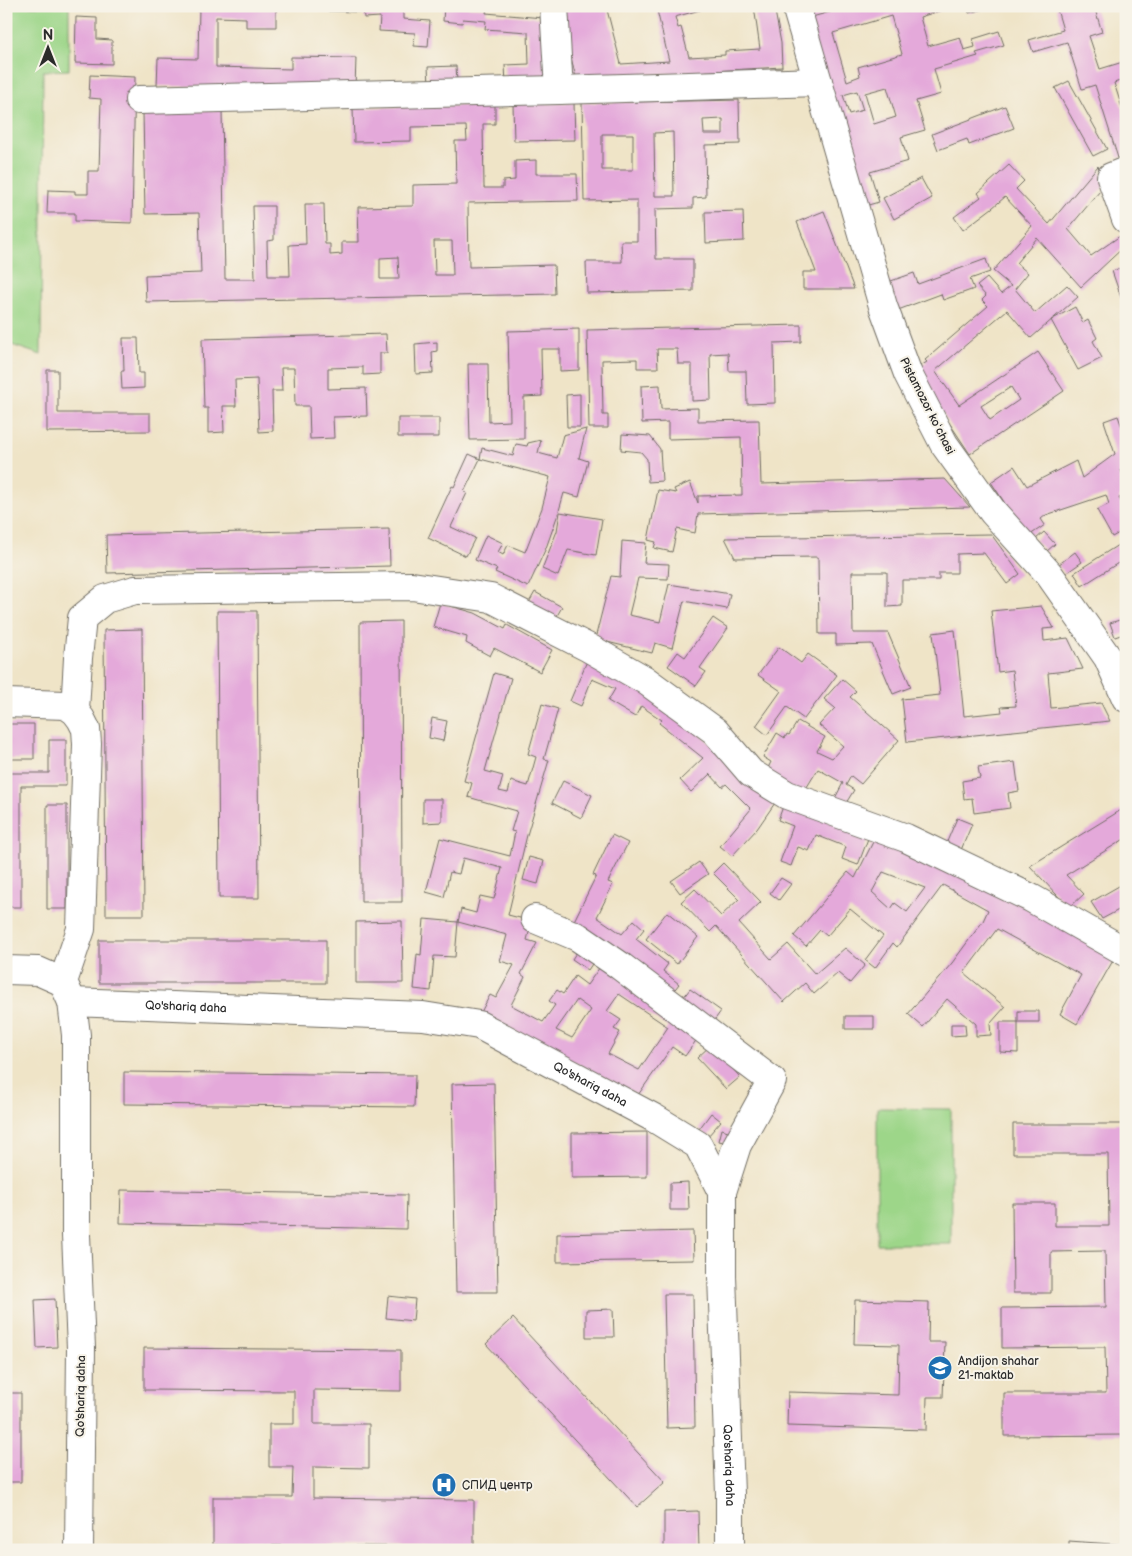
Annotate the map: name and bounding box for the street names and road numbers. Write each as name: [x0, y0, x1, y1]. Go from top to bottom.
street label: Pistamozor koʻchasi: [896, 355, 958, 457]
street label: Qo'shariq daha: [145, 997, 227, 1016]
street label: Qo'shariq daha: [551, 1058, 630, 1110]
street label: Qo'shariq daha: [73, 1355, 89, 1437]
street label: Qo'shariq daha: [720, 1424, 738, 1506]

